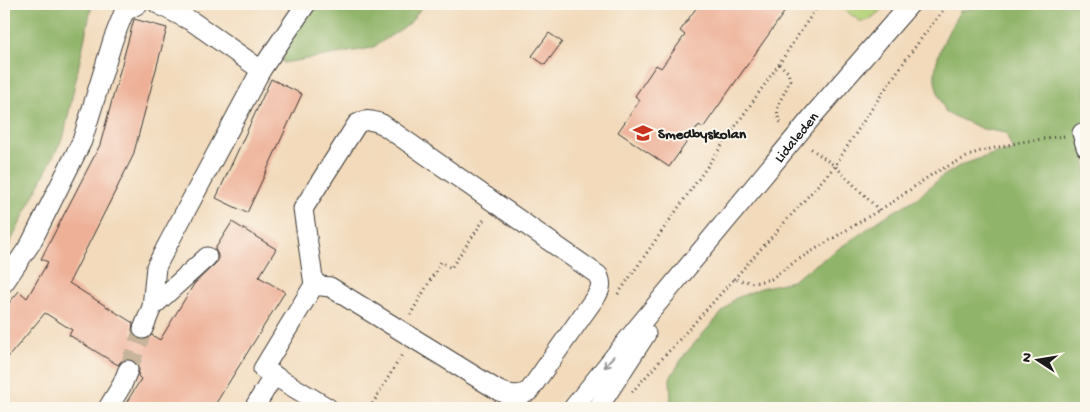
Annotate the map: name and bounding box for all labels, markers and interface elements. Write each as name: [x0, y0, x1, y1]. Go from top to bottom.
street label: Lidaleden: [771, 109, 824, 167]
school or university icon: Smedbyskolan: [632, 122, 654, 144]
place label: Smedbyskolan: [658, 126, 747, 144]
north arrow: [1012, 334, 1062, 384]
text: N: [1018, 352, 1037, 364]
one-way arrow: [604, 356, 615, 369]

